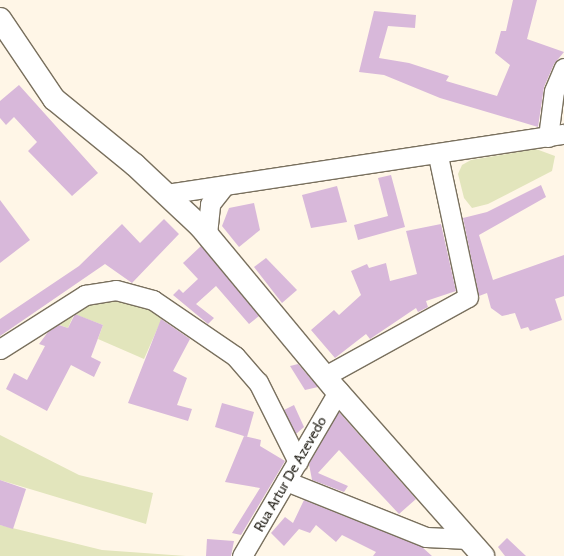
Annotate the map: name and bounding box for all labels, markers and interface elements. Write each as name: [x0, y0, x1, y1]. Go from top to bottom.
street label: Rua Artur De Azevedo: [250, 413, 330, 535]

